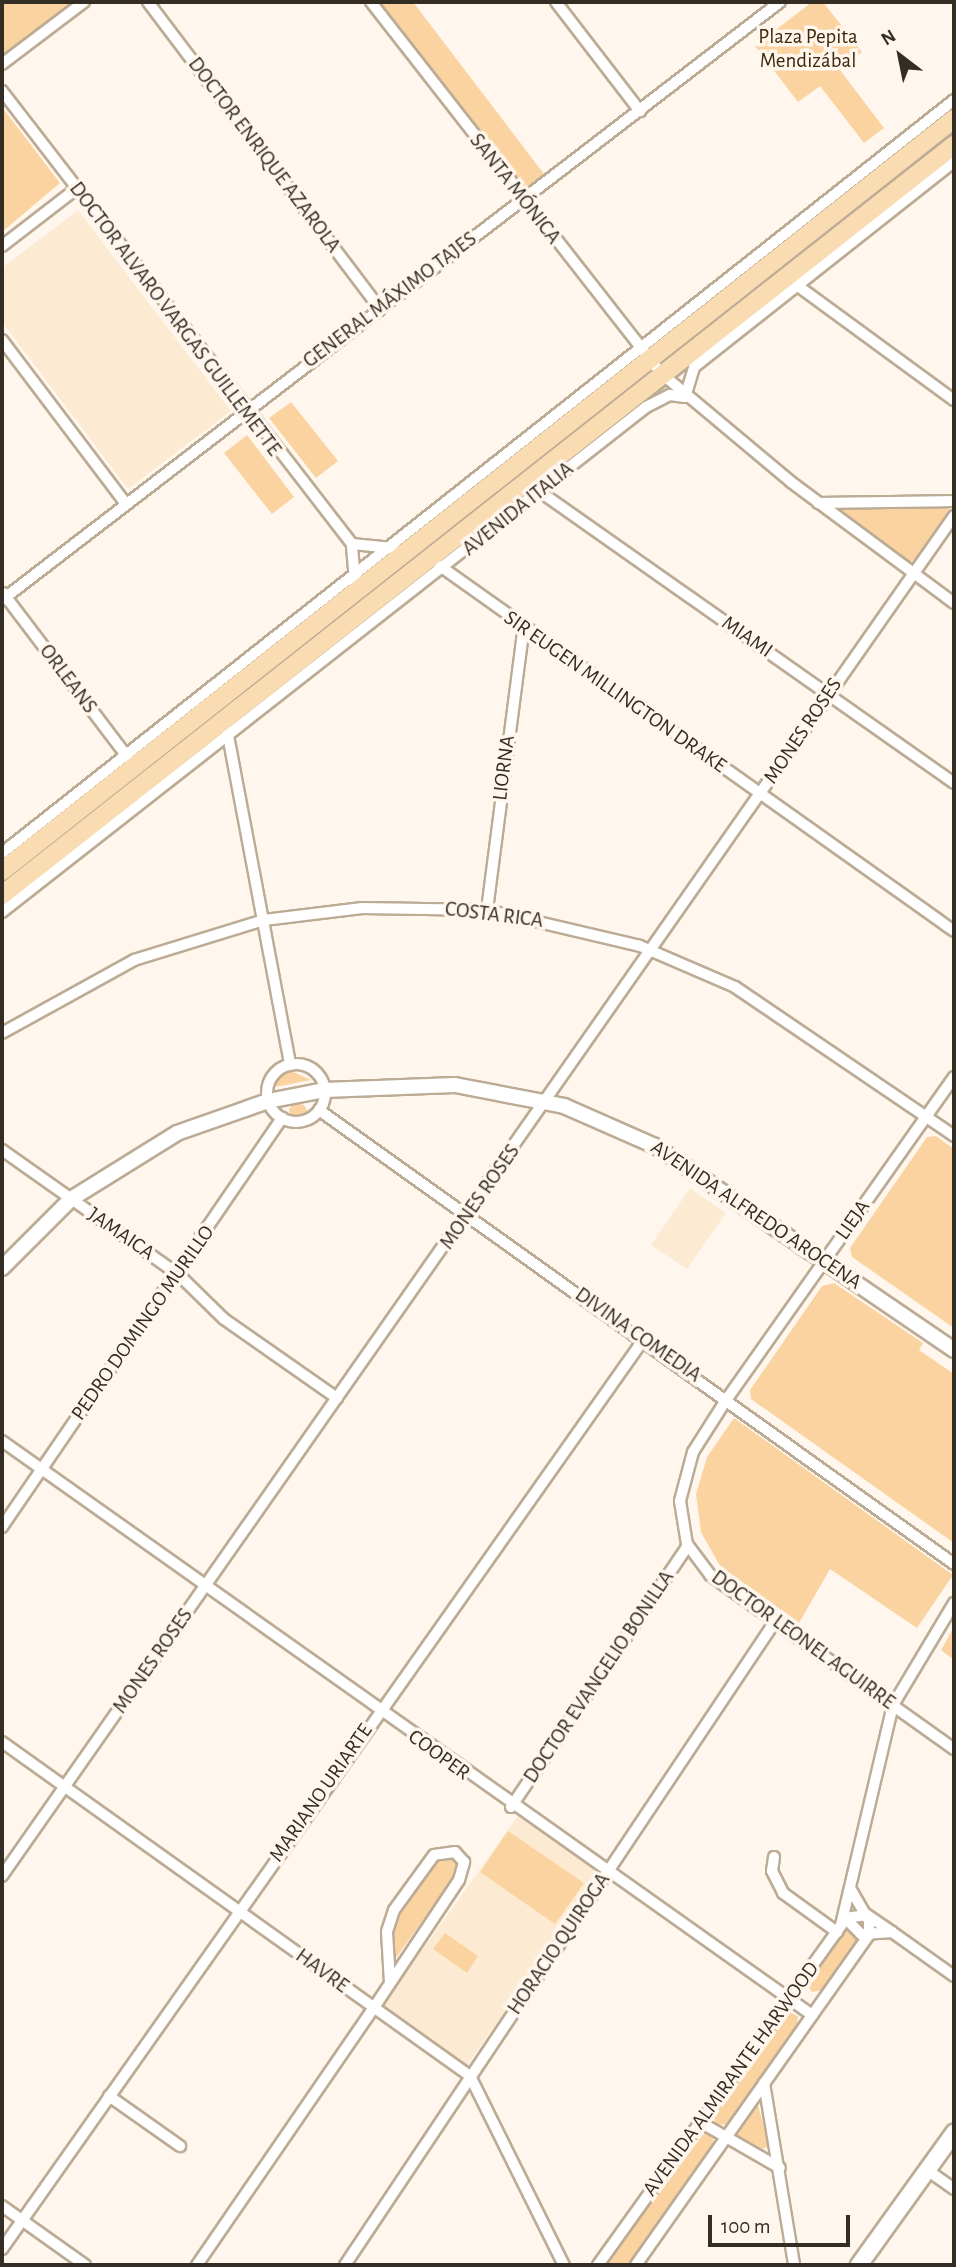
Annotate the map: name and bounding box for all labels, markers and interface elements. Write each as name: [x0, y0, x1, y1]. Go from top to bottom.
north arrow: [865, 21, 935, 91]
park label: Plaza Pepita Mendizábal: [758, 24, 858, 74]
text: N: [878, 26, 899, 49]
street label: DOCTOR ENRIQUE AZAROLA: [182, 52, 346, 258]
street label: SANTA MÓNICA: [464, 129, 566, 249]
street label: DOCTOR ALVARO VARGAS GUILLEMETTE: [64, 177, 286, 461]
street label: GENERAL MÁXIMO TAJES: [298, 226, 482, 374]
street label: AVENIDA ITALIA: [457, 457, 579, 561]
street label: SIR EUGEN MILLINGTON DRAKE: [499, 605, 731, 779]
street label: MIAMI: [717, 610, 777, 664]
street label: ORLEANS: [34, 639, 102, 719]
street label: MONES ROSES: [758, 673, 848, 789]
street label: LIORNA: [488, 734, 520, 802]
street label: COSTA RICA: [444, 896, 544, 934]
street label: AVENIDA ALFREDO AROCENA: [646, 1135, 866, 1295]
street label: MONES ROSES: [435, 1140, 525, 1254]
street label: LIEJA: [830, 1195, 876, 1245]
street label: JAMAICA: [83, 1202, 159, 1266]
street label: PEDRO DOMINGO MURILLO: [66, 1221, 220, 1425]
street label: DIVINA COMEDIA: [570, 1282, 706, 1388]
street label: DOCTOR LEONEL AGUIRRE: [706, 1565, 900, 1715]
street label: DOCTOR EVANGELIO BONILLA: [518, 1566, 680, 1788]
street label: MONES ROSES: [108, 1604, 198, 1718]
street label: MARIANO URIARTE: [264, 1719, 378, 1867]
street label: COOPER: [403, 1724, 475, 1786]
street label: HORACIO QUIROGA: [502, 1868, 616, 2020]
street label: HAVRE: [290, 1943, 354, 1999]
street label: AVENIDA ALMIRANTE HARWOOD: [637, 1957, 825, 2201]
scale bar: [711, 2200, 853, 2244]
text: 100 m: [721, 2216, 771, 2237]

